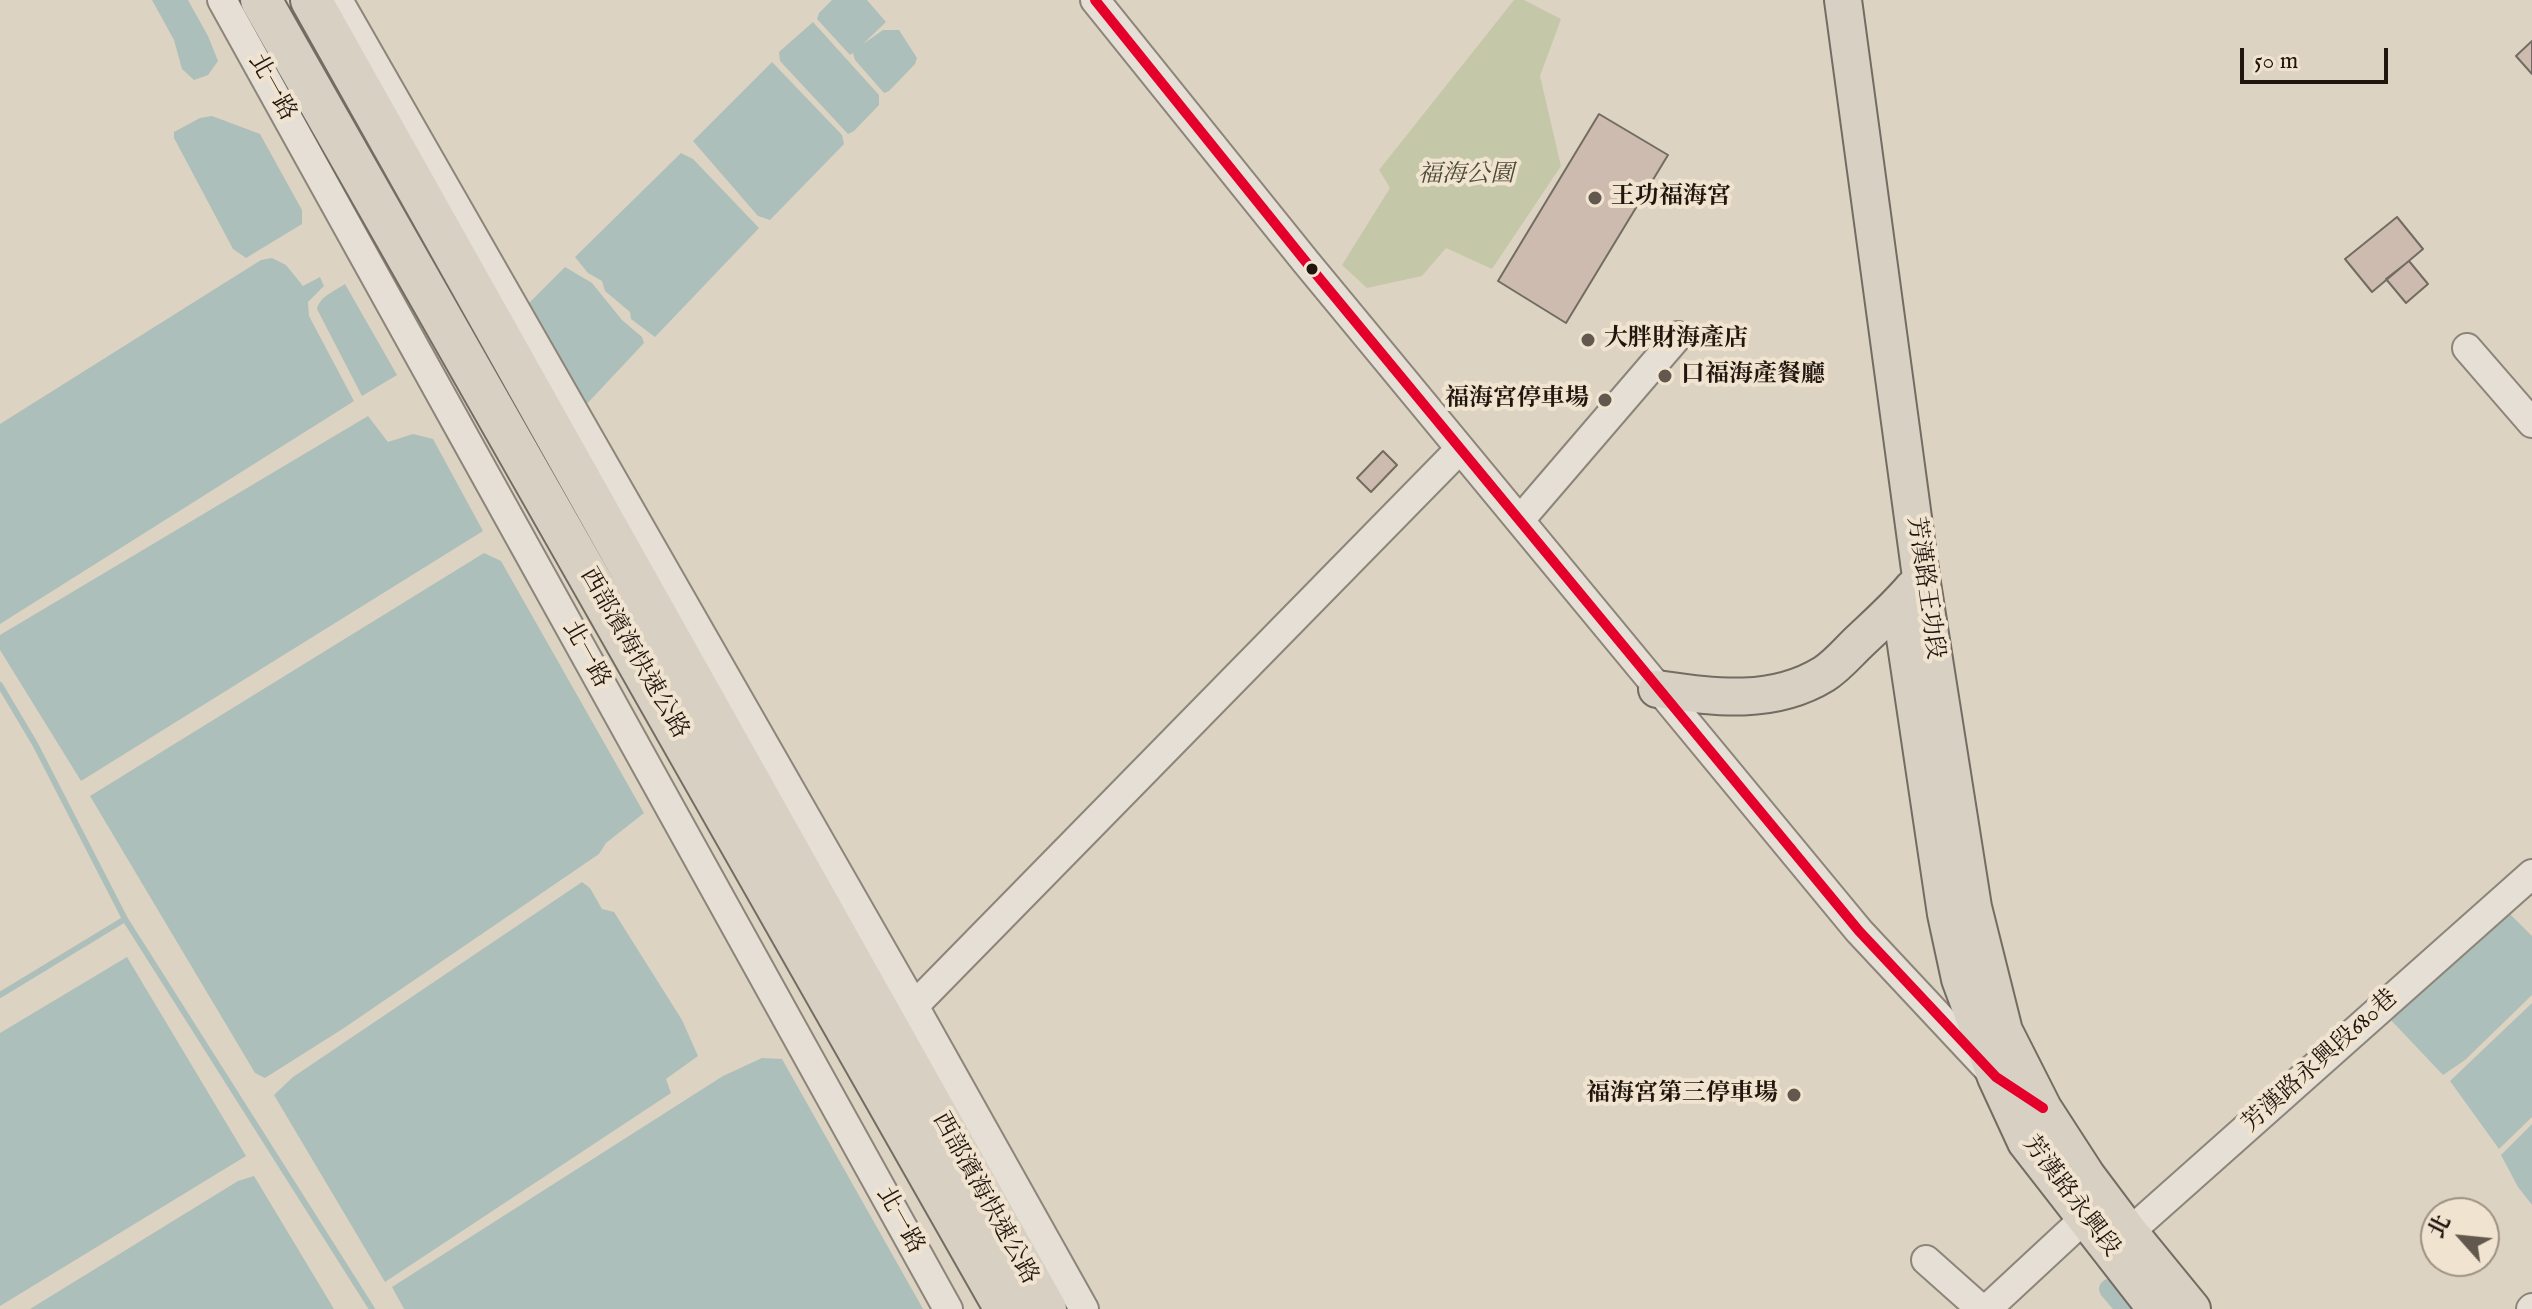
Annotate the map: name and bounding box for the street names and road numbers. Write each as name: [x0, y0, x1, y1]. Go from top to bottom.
street label: 北一路: [241, 50, 301, 126]
street label: 芳漢路王功段: [1900, 515, 1948, 661]
street label: 西部濱海快速公路: [573, 564, 693, 744]
street label: 北一路: [555, 617, 615, 693]
street label: 芳漢路永興段680巷: [2237, 985, 2405, 1139]
street label: 西部濱海快速公路: [925, 1108, 1043, 1290]
street label: 芳漢路永興段: [2015, 1131, 2125, 1263]
street label: 北一路: [869, 1183, 929, 1259]

